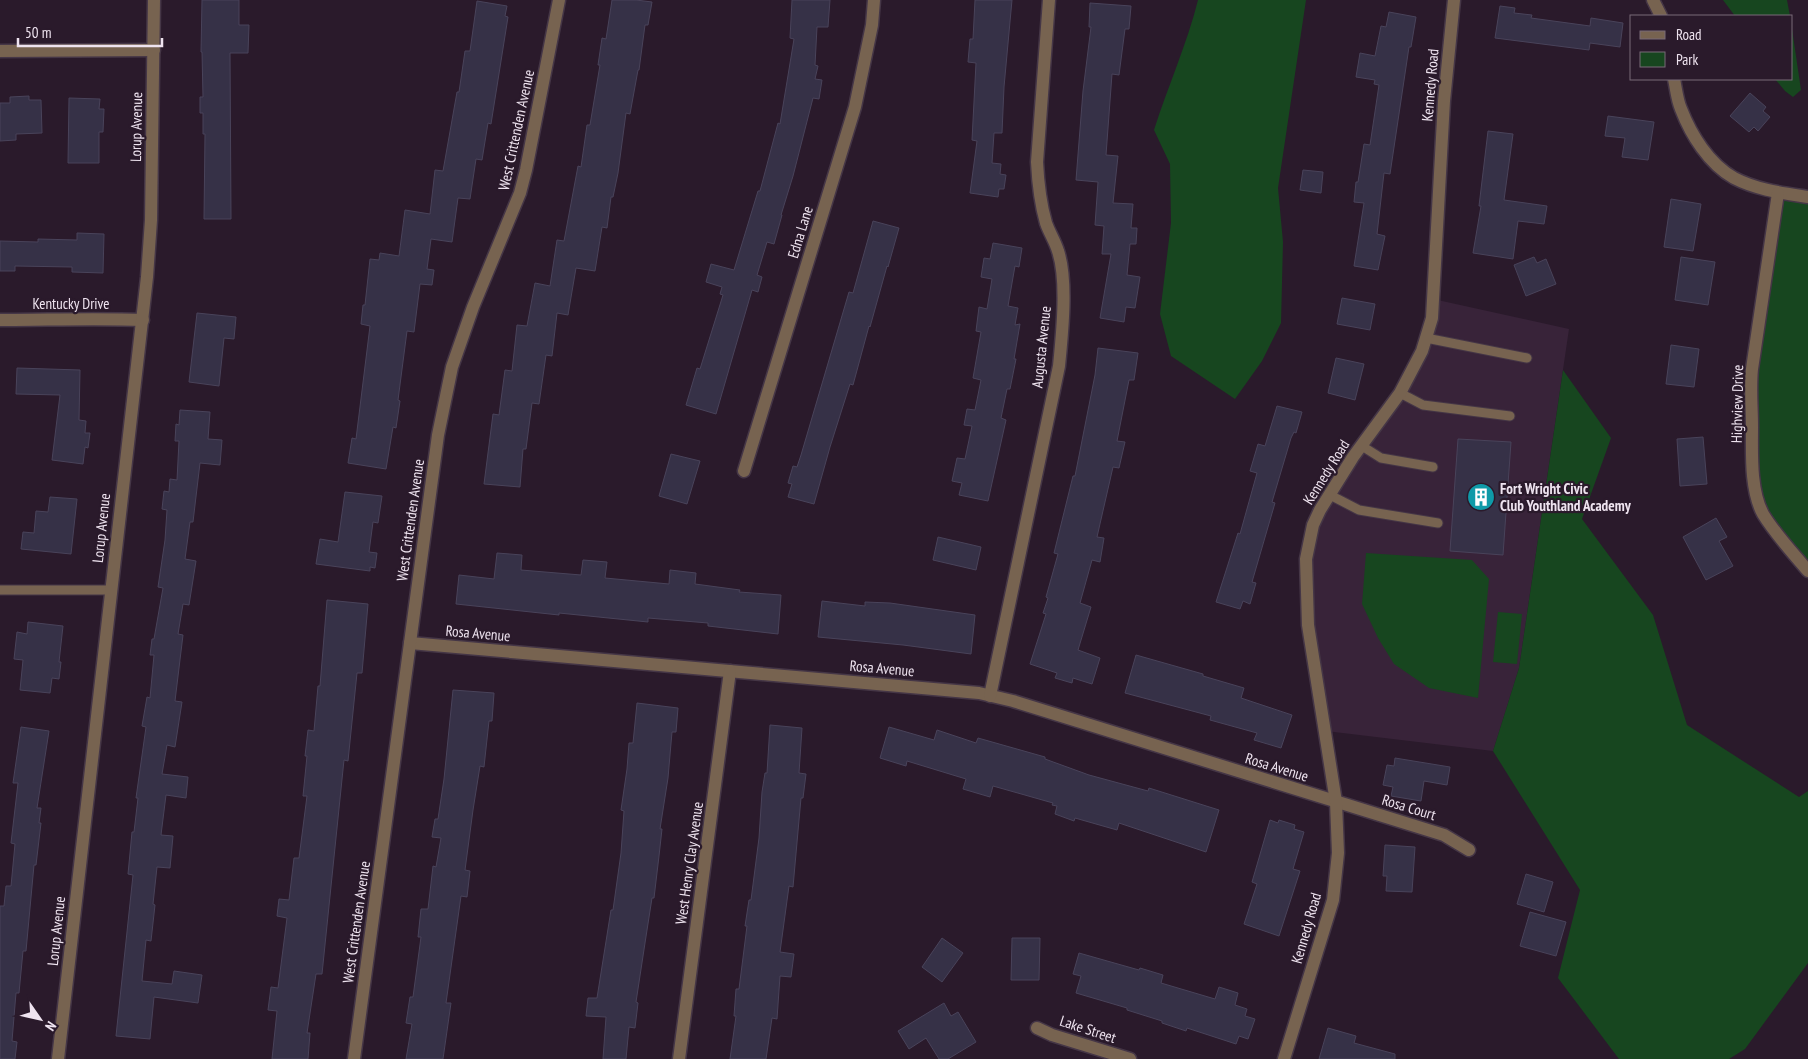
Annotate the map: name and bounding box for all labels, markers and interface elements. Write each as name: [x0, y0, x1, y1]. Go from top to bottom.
scale bar: [18, 15, 161, 47]
legend: [1630, 15, 1793, 80]
text: 50 m: [25, 23, 51, 42]
text: Road: [1676, 25, 1702, 44]
street label: Kennedy Road: [1417, 48, 1443, 122]
text: Park: [1676, 50, 1698, 69]
street label: West Crittenden Avenue: [494, 68, 538, 192]
street label: Lorup Avenue: [126, 92, 146, 162]
street label: Edna Lane: [783, 204, 817, 260]
street label: Kentucky Drive: [32, 294, 110, 313]
street label: Augusta Avenue: [1027, 305, 1055, 389]
street label: Highview Drive: [1727, 365, 1747, 443]
street label: Kennedy Road: [1299, 436, 1353, 508]
street label: West Crittenden Avenue: [392, 458, 428, 582]
place label: Fort Wright Civic Club Youthland Academy: [1500, 479, 1632, 515]
building icon: Fort Wright Civic Club Youthland Academy: [1466, 482, 1496, 512]
street label: Lorup Avenue: [88, 492, 114, 564]
street label: Rosa Avenue: [445, 621, 511, 645]
street label: Rosa Avenue: [849, 656, 915, 680]
street label: Rosa Avenue: [1243, 748, 1311, 786]
street label: Rosa Court: [1380, 790, 1438, 824]
street label: West Henry Clay Avenue: [671, 800, 707, 926]
street label: West Crittenden Avenue: [338, 860, 374, 984]
street label: Kennedy Road: [1287, 890, 1325, 966]
street label: Lorup Avenue: [43, 895, 69, 967]
north arrow: [15, 994, 65, 1044]
street label: Lake Street: [1057, 1011, 1119, 1047]
text: N: [41, 1018, 60, 1034]

